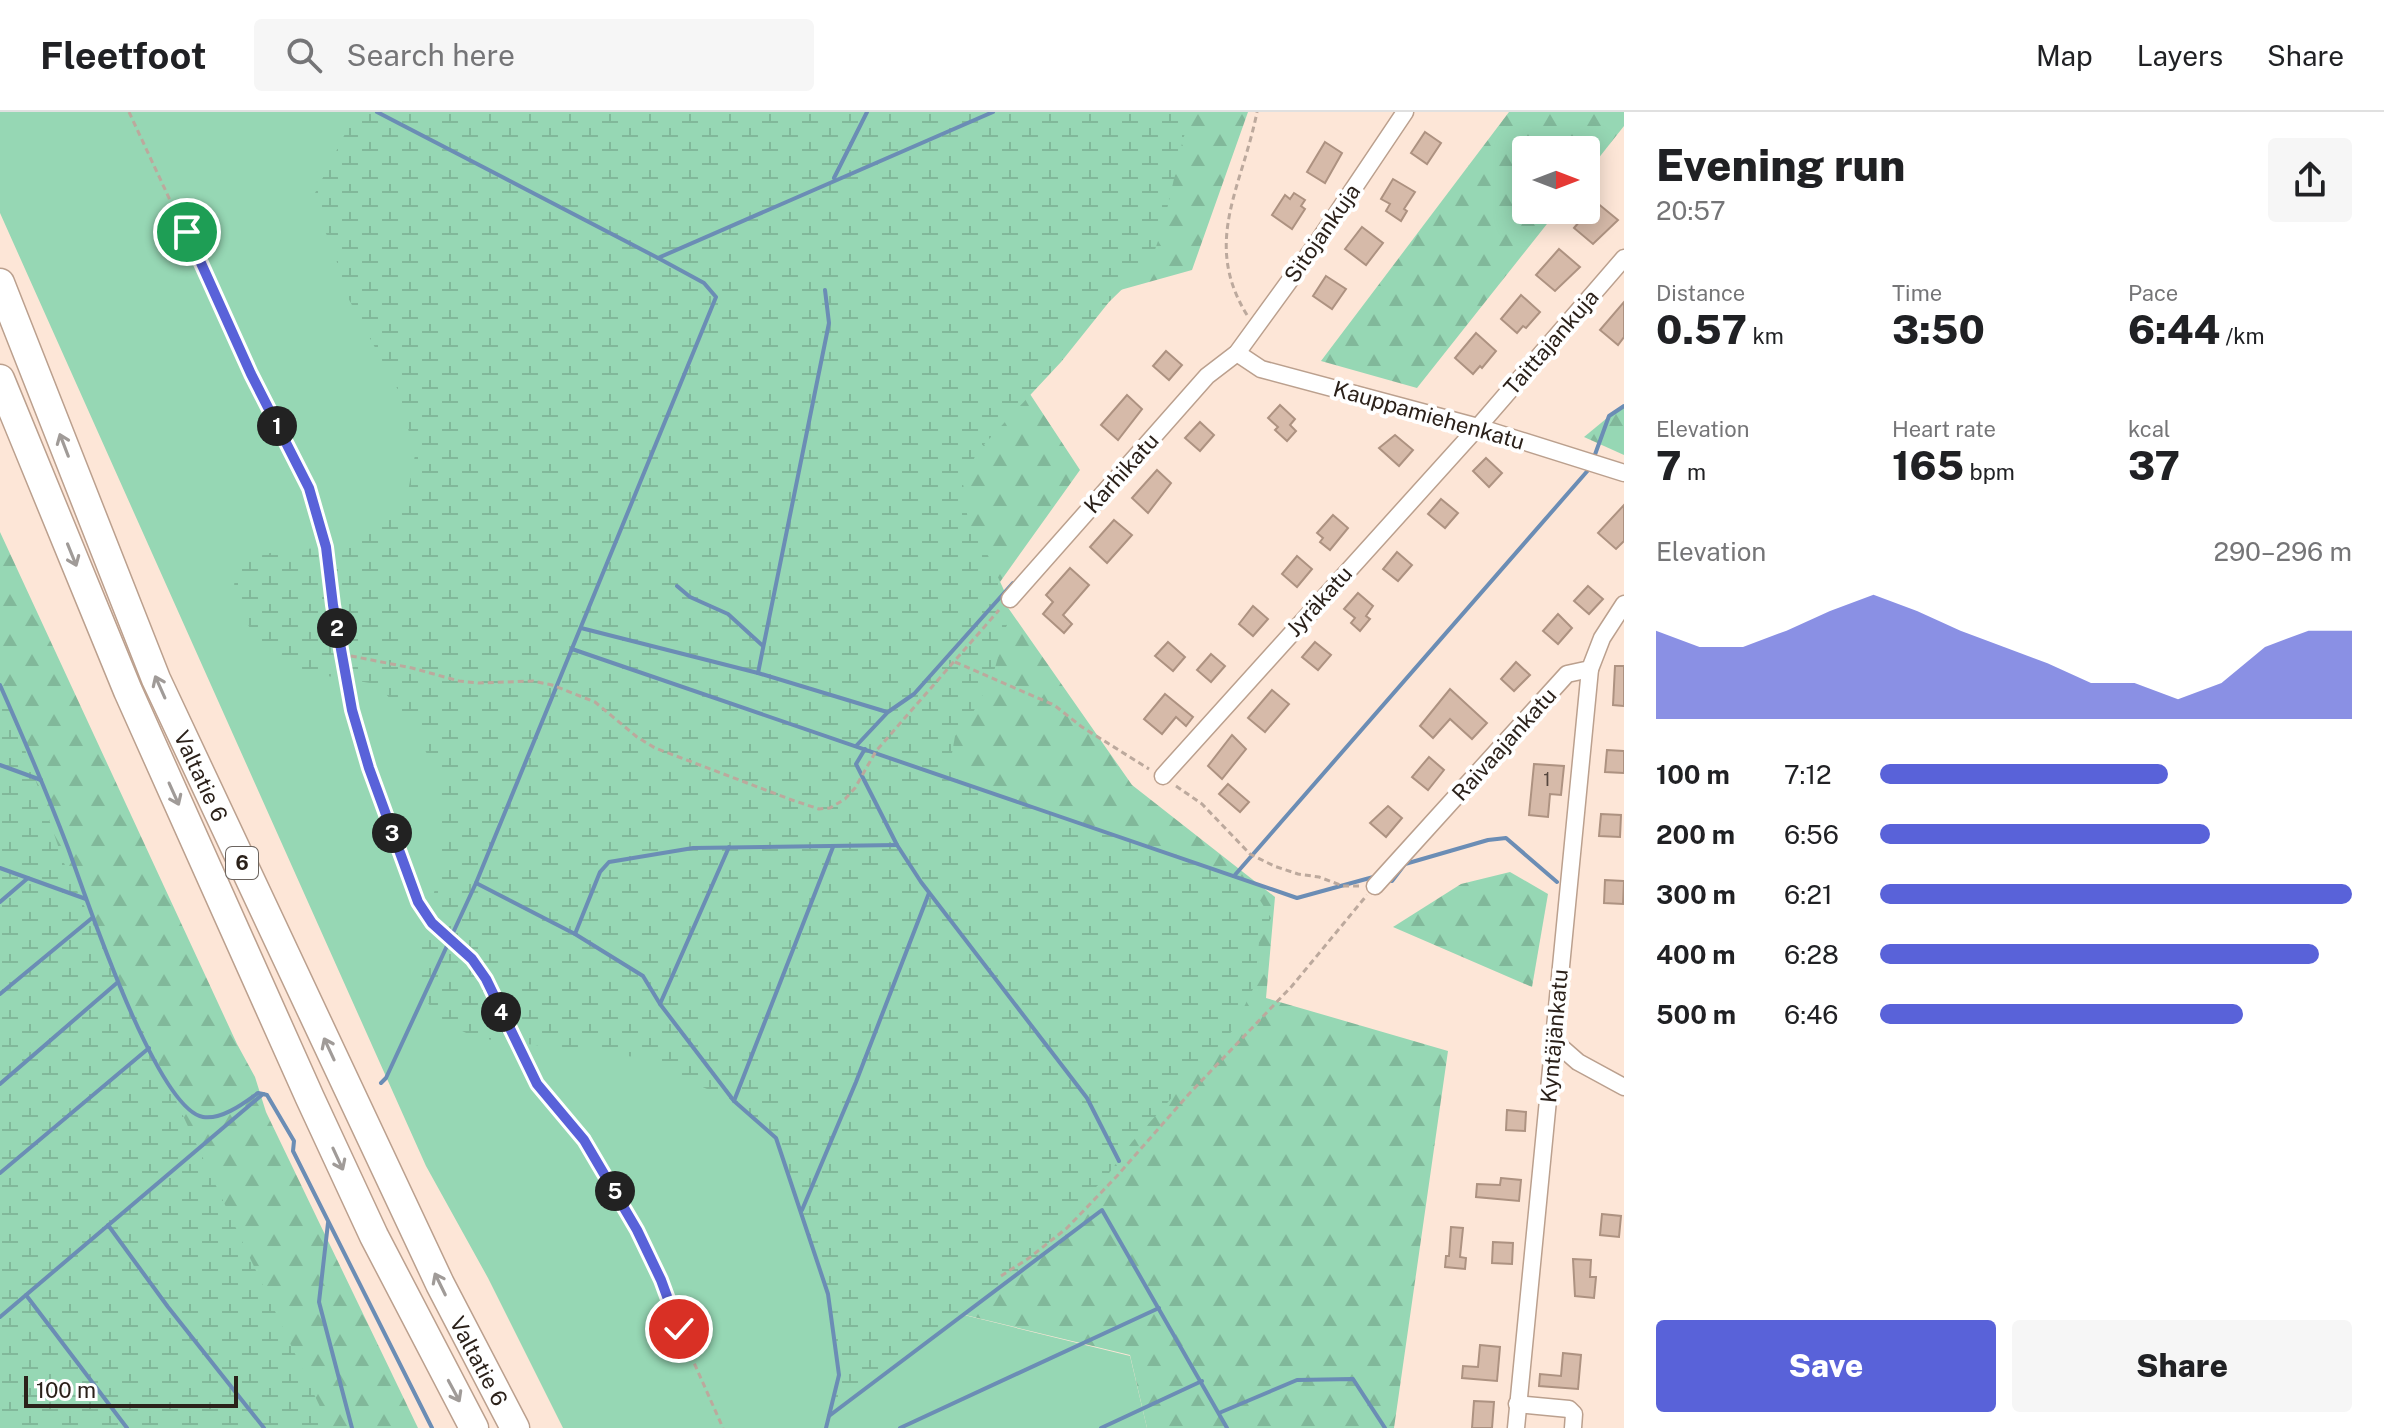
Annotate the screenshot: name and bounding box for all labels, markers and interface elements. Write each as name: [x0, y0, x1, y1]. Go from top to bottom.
search box: [254, 19, 814, 91]
text: Fleetfoot: [40, 33, 206, 78]
icon: search: [282, 33, 326, 77]
text: Search here: [346, 37, 515, 73]
text: Map: [2036, 39, 2093, 72]
text: Layers: [2137, 39, 2223, 72]
text: Share: [2267, 39, 2344, 72]
north arrow: [1512, 136, 1600, 224]
map controls: [1512, 136, 1600, 224]
button: share: [2268, 138, 2352, 222]
text: Evening run: [1656, 139, 1905, 191]
street label: Sitojankuja: [1279, 179, 1365, 287]
text: 20:57: [1656, 195, 1726, 226]
pin: [153, 198, 221, 266]
icon: arrive: [165, 210, 209, 254]
text: Distance: [1656, 280, 1745, 306]
text: Time: [1892, 280, 1942, 306]
text: Pace: [2128, 280, 2178, 306]
street label: Taittajankuja: [1498, 284, 1604, 400]
text: 0.57: [1656, 306, 1747, 353]
text: 3:50: [1892, 306, 1985, 353]
text: 6:44: [2128, 306, 2220, 353]
text: km: [1747, 323, 1784, 349]
text: /km: [2220, 323, 2265, 349]
street label: Kauppamiehenkatu: [1330, 375, 1528, 455]
pin: 1: [257, 406, 297, 446]
text: 1: [272, 413, 282, 439]
text: Elevation: [1656, 416, 1749, 442]
text: Heart rate: [1892, 416, 1996, 442]
text: kcal: [2128, 416, 2170, 442]
street label: Karhikatu: [1078, 428, 1164, 518]
one-way arrow: [56, 433, 70, 458]
text: 7: [1656, 442, 1682, 489]
text: 165: [1892, 442, 1964, 489]
text: 37: [2128, 442, 2180, 489]
text: m: [1682, 459, 1706, 485]
text: bpm: [1964, 459, 2015, 485]
text: Elevation: [1656, 536, 1766, 567]
text: 290–296 m: [2214, 536, 2352, 567]
one-way arrow: [66, 542, 81, 566]
street label: Jyräkatu: [1281, 560, 1357, 642]
pin: 2: [317, 608, 357, 648]
text: 2: [330, 615, 344, 641]
one-way arrow: [151, 675, 166, 699]
street label: Raivaajankatu: [1446, 682, 1562, 806]
street label: Valtatie 6: [169, 726, 233, 826]
text: 100 m: [1656, 759, 1730, 790]
text: 7:12: [1784, 759, 1832, 790]
house number: 1: [1543, 769, 1551, 790]
one-way arrow: [167, 781, 182, 805]
pin: 3: [372, 813, 412, 853]
text: 200 m: [1656, 819, 1735, 850]
text: 6:56: [1784, 819, 1839, 850]
text: 3: [385, 820, 399, 846]
road number: 6: [226, 847, 258, 879]
text: 300 m: [1656, 879, 1736, 910]
text: 6:21: [1784, 879, 1833, 910]
text: 400 m: [1656, 939, 1736, 970]
text: 6:28: [1784, 939, 1839, 970]
street label: Kyntäjänkatu: [1535, 968, 1573, 1104]
pin: 4: [481, 992, 521, 1032]
text: 4: [494, 999, 508, 1025]
text: 500 m: [1656, 999, 1736, 1030]
text: 6:46: [1784, 999, 1838, 1030]
one-way arrow: [321, 1038, 336, 1062]
one-way arrow: [331, 1146, 346, 1170]
pin: 5: [595, 1171, 635, 1211]
text: 5: [608, 1178, 622, 1204]
one-way arrow: [432, 1273, 447, 1297]
pin: [645, 1295, 713, 1363]
icon: check: [657, 1307, 701, 1351]
street label: Valtatie 6: [445, 1312, 513, 1410]
button: Save: [1656, 1320, 1996, 1412]
button: Share: [2012, 1320, 2352, 1412]
scale bar: [24, 1372, 238, 1408]
text: 100 m: [36, 1377, 96, 1403]
one-way arrow: [446, 1379, 462, 1402]

